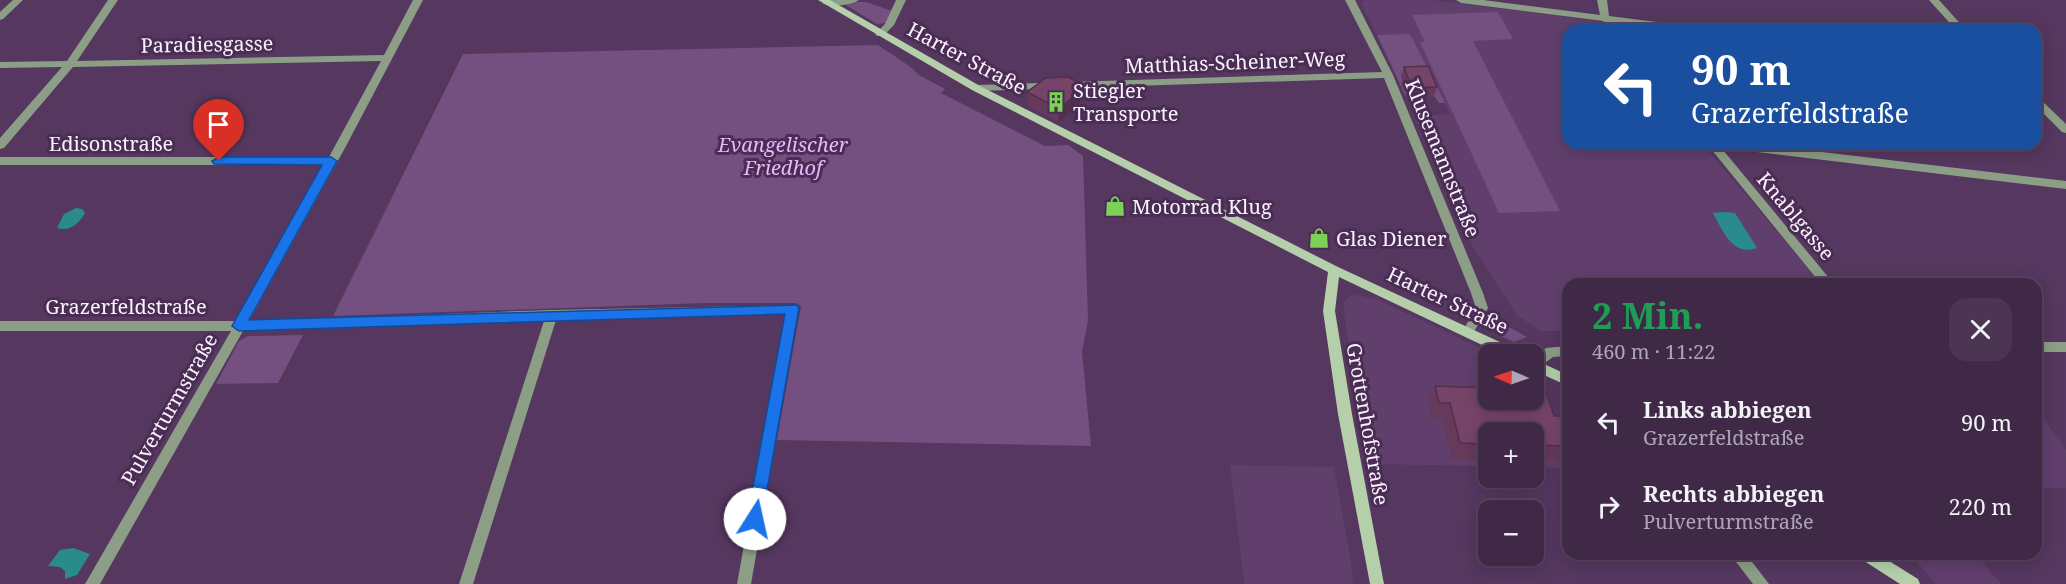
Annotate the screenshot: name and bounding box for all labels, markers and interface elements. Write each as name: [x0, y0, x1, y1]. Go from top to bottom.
street label: Harter Straße: [903, 15, 1031, 101]
street label: Paradiesgasse: [140, 29, 274, 59]
text: 90 m: [1691, 40, 1791, 97]
street label: Matthias-Scheiner-Weg: [1124, 45, 1346, 79]
icon: left: [1592, 48, 1670, 126]
street label: Klusemannstraße: [1399, 75, 1487, 241]
place label: Stiegler Transporte: [1073, 77, 1178, 127]
building icon: Stiegler Transporte: [1044, 90, 1068, 114]
text: Grazerfeldstraße: [1691, 94, 1909, 131]
pin: [193, 99, 244, 161]
icon: arrive: [202, 108, 235, 141]
street label: Edisonstraße: [49, 130, 173, 157]
park label: Evangelischer Friedhof: [717, 131, 849, 181]
street label: Knablgasse: [1751, 166, 1841, 266]
place label: Motorrad Klug: [1132, 193, 1272, 220]
shop icon: Motorrad Klug: [1103, 194, 1127, 218]
place label: Glas Diener: [1336, 225, 1447, 252]
shop icon: Glas Diener: [1307, 226, 1331, 250]
street label: Harter Straße: [1383, 260, 1513, 340]
text: 2 Min.: [1592, 291, 1703, 340]
street label: Grazerfeldstraße: [45, 293, 207, 320]
button: close: [1949, 298, 2012, 361]
street label: Pulverturmstraße: [115, 328, 223, 490]
text: 460 m · 11:22: [1592, 338, 1715, 365]
street label: Grottenhofstraße: [1340, 341, 1396, 507]
north arrow: [1478, 344, 1544, 410]
map controls: [1478, 344, 1544, 566]
text: Links abbiegen: [1643, 394, 1812, 424]
icon: left: [1592, 406, 1625, 439]
text: 90 m: [1961, 407, 2012, 437]
button: +: [1478, 422, 1544, 488]
text: Grazerfeldstraße: [1643, 424, 1804, 451]
text: Rechts abbiegen: [1643, 478, 1824, 508]
position arrow: [723, 487, 787, 551]
icon: right: [1592, 490, 1625, 523]
text: 220 m: [1949, 491, 2012, 521]
button: −: [1478, 500, 1544, 566]
text: Pulverturmstraße: [1643, 508, 1814, 535]

